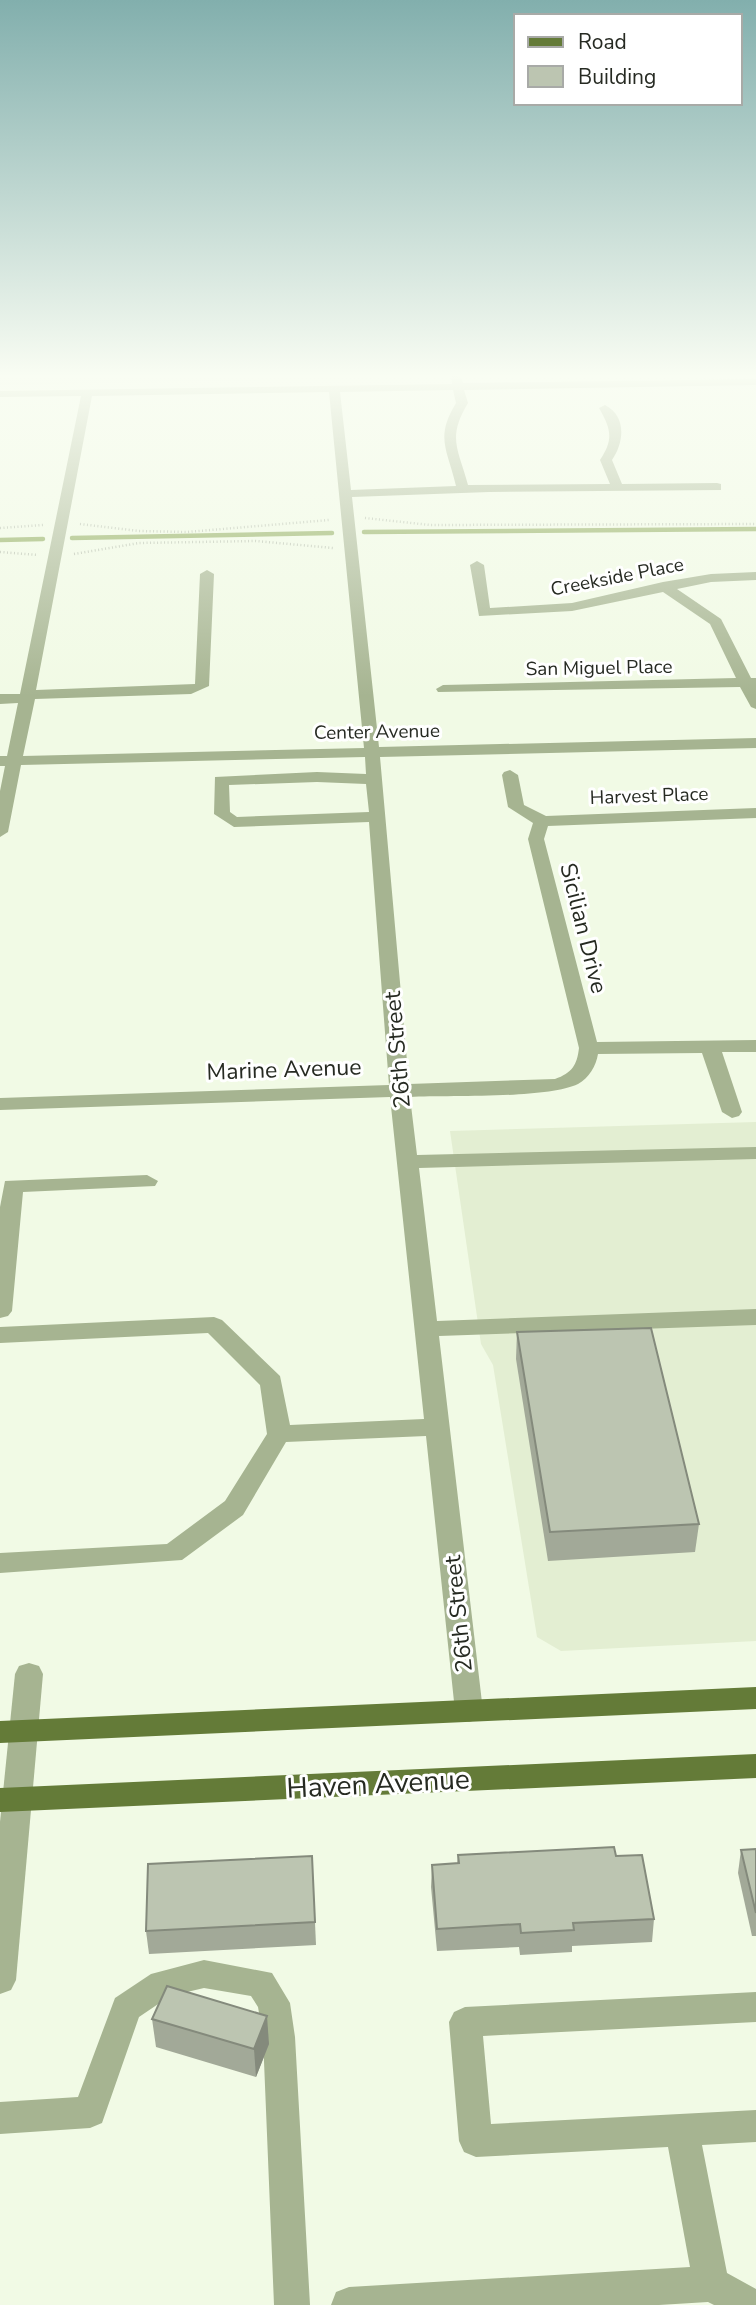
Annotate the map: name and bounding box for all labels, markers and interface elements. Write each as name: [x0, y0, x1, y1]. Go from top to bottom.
legend: [514, 14, 742, 105]
text: Road: [578, 28, 627, 56]
text: Building: [578, 63, 656, 91]
street label: Creekside Place: [548, 551, 686, 603]
street label: San Miguel Place: [525, 654, 673, 682]
street label: Center Avenue: [314, 718, 440, 746]
street label: Harvest Place: [589, 781, 709, 811]
street label: Sicilian Drive: [552, 860, 615, 997]
street label: 26th Street: [377, 989, 418, 1110]
street label: Marine Avenue: [206, 1051, 362, 1088]
street label: 26th Street: [437, 1553, 480, 1674]
street label: Haven Avenue: [285, 1760, 471, 1808]

